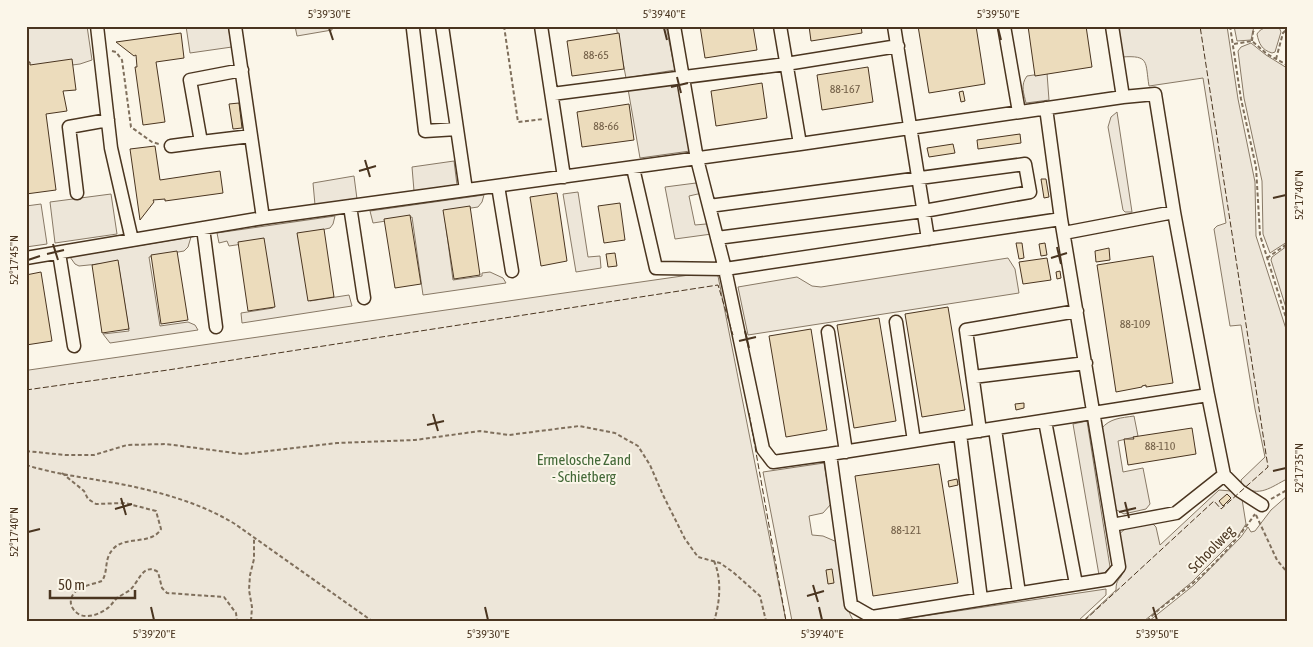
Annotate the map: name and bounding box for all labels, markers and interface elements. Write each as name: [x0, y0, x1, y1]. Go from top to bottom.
text: 5°39'30"E: [308, 7, 350, 21]
text: 5°39'40"E: [643, 7, 685, 21]
text: 5°39'50"E: [977, 7, 1019, 21]
house number: 88-65: [583, 48, 609, 62]
house number: 88-167: [830, 82, 861, 96]
house number: 88-66: [593, 119, 619, 133]
text: 52°17'40"N: [1292, 170, 1306, 220]
text: 52°17'45"N: [7, 235, 21, 285]
house number: 88-109: [1120, 317, 1151, 331]
house number: 88-110: [1145, 439, 1176, 453]
text: 52°17'35"N: [1292, 443, 1306, 493]
park label: Ermelosche Zand - Schietberg: [537, 451, 631, 485]
text: 52°17'40"N: [7, 507, 21, 557]
street label: Schoolweg: [1184, 521, 1238, 576]
house number: 88-121: [891, 523, 922, 537]
scale bar: [50, 567, 135, 599]
text: 50 m: [58, 576, 85, 593]
text: 5°39'20"E: [133, 627, 175, 641]
text: 5°39'30"E: [467, 627, 509, 641]
text: 5°39'40"E: [801, 627, 843, 641]
text: 5°39'50"E: [1136, 627, 1178, 641]

